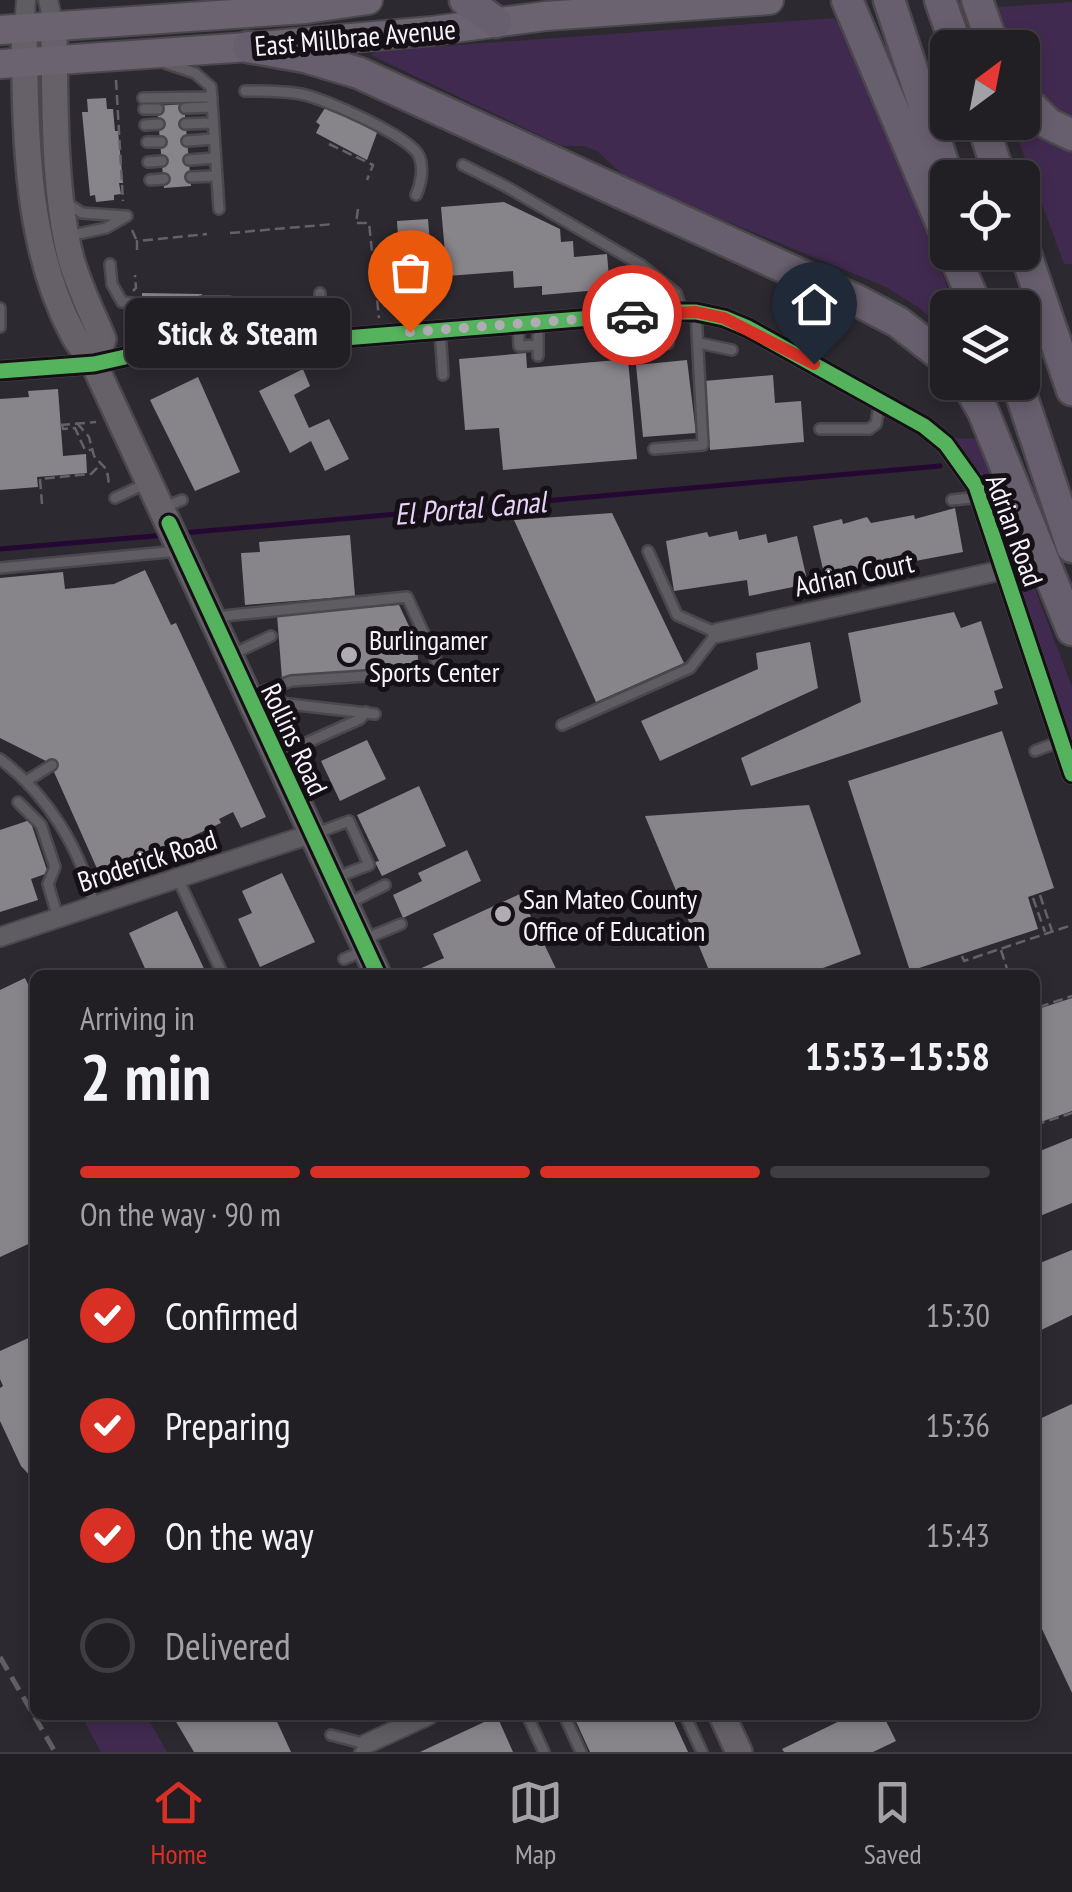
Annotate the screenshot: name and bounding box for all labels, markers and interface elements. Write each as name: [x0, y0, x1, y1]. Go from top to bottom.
street label: East Millbrae Avenue: [253, 10, 457, 64]
north arrow: [930, 30, 1040, 140]
map controls: [930, 30, 1040, 400]
button: locate: [930, 160, 1040, 270]
pin: [368, 230, 453, 333]
icon: bag: [383, 245, 438, 300]
pin: [772, 262, 857, 365]
courier: [582, 265, 682, 365]
icon: home: [787, 277, 842, 332]
icon: car: [605, 288, 660, 343]
button: layers: [930, 290, 1040, 400]
callout: Stick & Steam: [125, 297, 350, 367]
text: Stick & Steam: [157, 312, 318, 354]
street label: Adrian Road: [978, 469, 1052, 591]
water label: El Portal Canal: [393, 481, 550, 533]
street label: Adrian Court: [791, 543, 917, 605]
place label: Burlingamer Sports Center: [369, 621, 500, 690]
marker: Burlingamer Sports Center: [338, 644, 360, 666]
street label: Rollins Road: [253, 677, 337, 801]
street label: Broderick Road: [73, 820, 221, 900]
place label: San Mateo County Office of Education: [523, 880, 705, 949]
marker: San Mateo County Office of Education: [492, 903, 514, 925]
text: Arriving in: [80, 997, 195, 1039]
text: 15:53–15:58: [805, 1031, 990, 1080]
text: 2 min: [80, 1034, 211, 1118]
text: On the way · 90 m: [80, 1193, 281, 1235]
icon: check: [80, 1288, 135, 1343]
text: Confirmed: [165, 1291, 298, 1340]
text: 15:30: [926, 1294, 990, 1336]
icon: check: [80, 1398, 135, 1453]
text: Preparing: [165, 1401, 291, 1450]
text: 15:36: [926, 1404, 990, 1446]
icon: check: [80, 1508, 135, 1563]
text: On the way: [165, 1511, 313, 1560]
text: 15:43: [926, 1514, 990, 1556]
text: Delivered: [165, 1621, 291, 1670]
tab: Home: [150, 1775, 207, 1872]
tab: Map: [508, 1775, 563, 1872]
tab: Saved: [864, 1775, 922, 1872]

